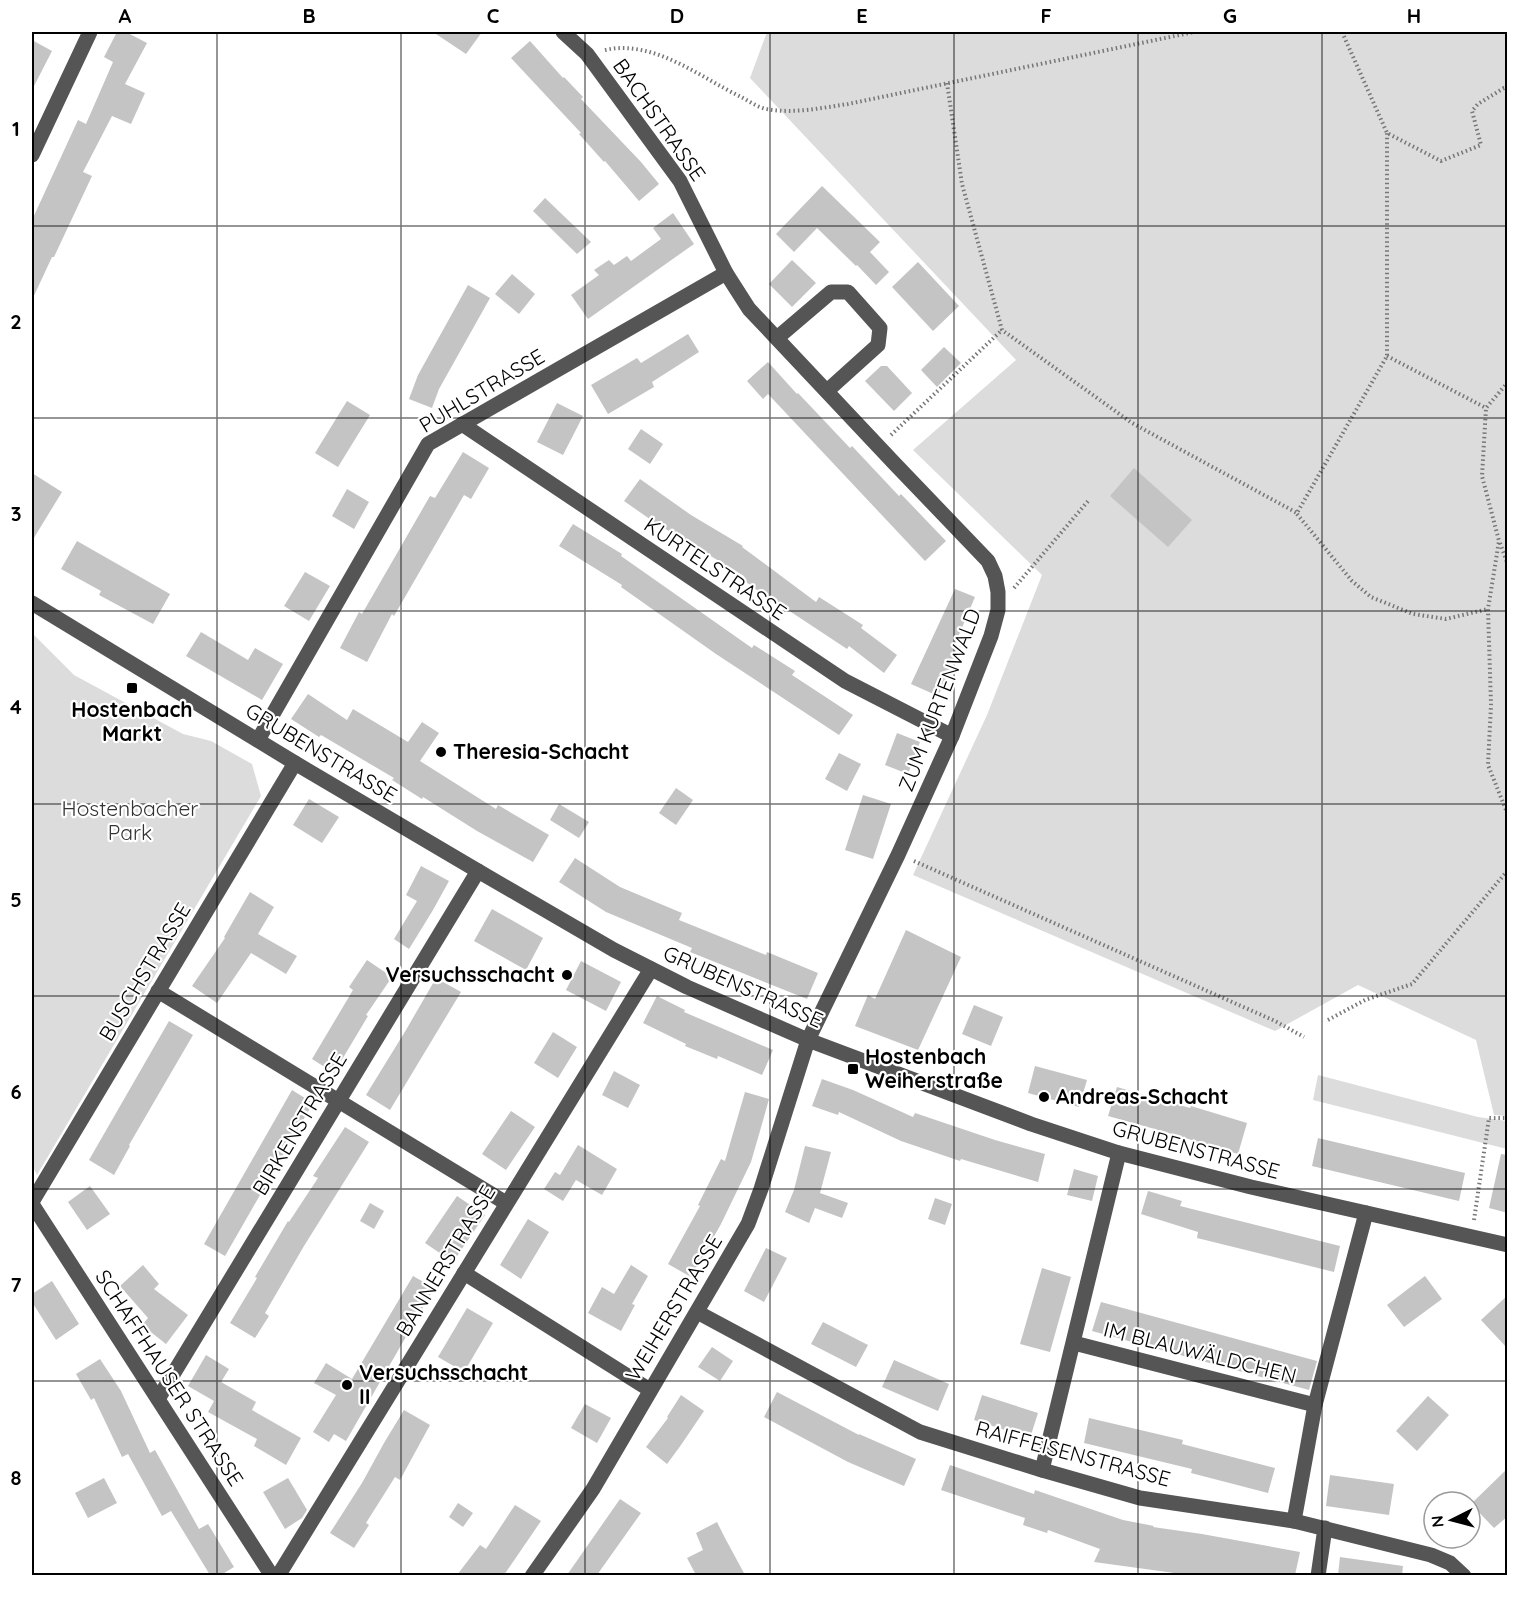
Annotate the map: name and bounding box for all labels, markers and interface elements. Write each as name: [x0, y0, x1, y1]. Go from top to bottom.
text: A: [119, 3, 132, 28]
text: B: [302, 3, 316, 28]
text: C: [487, 3, 500, 28]
text: D: [670, 3, 684, 28]
text: E: [856, 3, 868, 28]
text: F: [1040, 3, 1052, 28]
text: G: [1223, 3, 1237, 28]
text: H: [1407, 3, 1421, 28]
street label: BACHSTRASSE: [608, 53, 712, 186]
text: 1: [12, 116, 20, 141]
text: 2: [10, 309, 22, 334]
street label: PUHLSTRASSE: [414, 343, 549, 438]
text: 3: [11, 501, 21, 526]
street label: KURTELSTRASSE: [639, 511, 792, 625]
street label: ZUM KURTENWALD: [892, 605, 986, 795]
marker: Hostenbach Markt: [125, 681, 139, 695]
text: 4: [10, 694, 22, 719]
place label: Hostenbach Markt: [71, 696, 193, 746]
street label: GRUBENSTRASSE: [241, 697, 402, 808]
place label: Theresia-Schacht: [453, 738, 629, 764]
marker: Theresia-Schacht: [434, 745, 448, 759]
park label: Hostenbacher Park: [62, 795, 198, 845]
text: 5: [10, 887, 22, 912]
street label: BUSCHSTRASSE: [93, 898, 196, 1045]
street label: GRUBENSTRASSE: [660, 939, 827, 1033]
place label: Versuchsschacht: [386, 961, 555, 987]
marker: Versuchsschacht: [560, 968, 574, 982]
place label: Hostenbach Weiherstraße: [865, 1043, 1003, 1093]
street label: BIRKENSTRASSE: [246, 1047, 352, 1200]
marker: Hostenbach Weiherstraße: [846, 1062, 860, 1076]
text: 6: [10, 1079, 22, 1104]
place label: Andreas-Schacht: [1056, 1083, 1229, 1109]
marker: Andreas-Schacht: [1037, 1090, 1051, 1104]
street label: GRUBENSTRASSE: [1110, 1114, 1283, 1184]
street label: BANNERSTRASSE: [390, 1180, 500, 1341]
street label: WEIHERSTRASSE: [619, 1230, 727, 1385]
street label: SCHAFFHAUSER STRASSE: [90, 1265, 249, 1490]
text: 7: [11, 1272, 22, 1297]
street label: IM BLAUWÄLDCHEN: [1101, 1315, 1299, 1389]
place label: Versuchsschacht II: [359, 1359, 528, 1409]
marker: Versuchsschacht II: [340, 1378, 354, 1392]
street label: RAIFFEISENSTRASSE: [973, 1415, 1173, 1492]
text: 8: [11, 1465, 22, 1490]
north arrow: [1422, 1490, 1482, 1550]
text: N: [1427, 1515, 1448, 1528]

